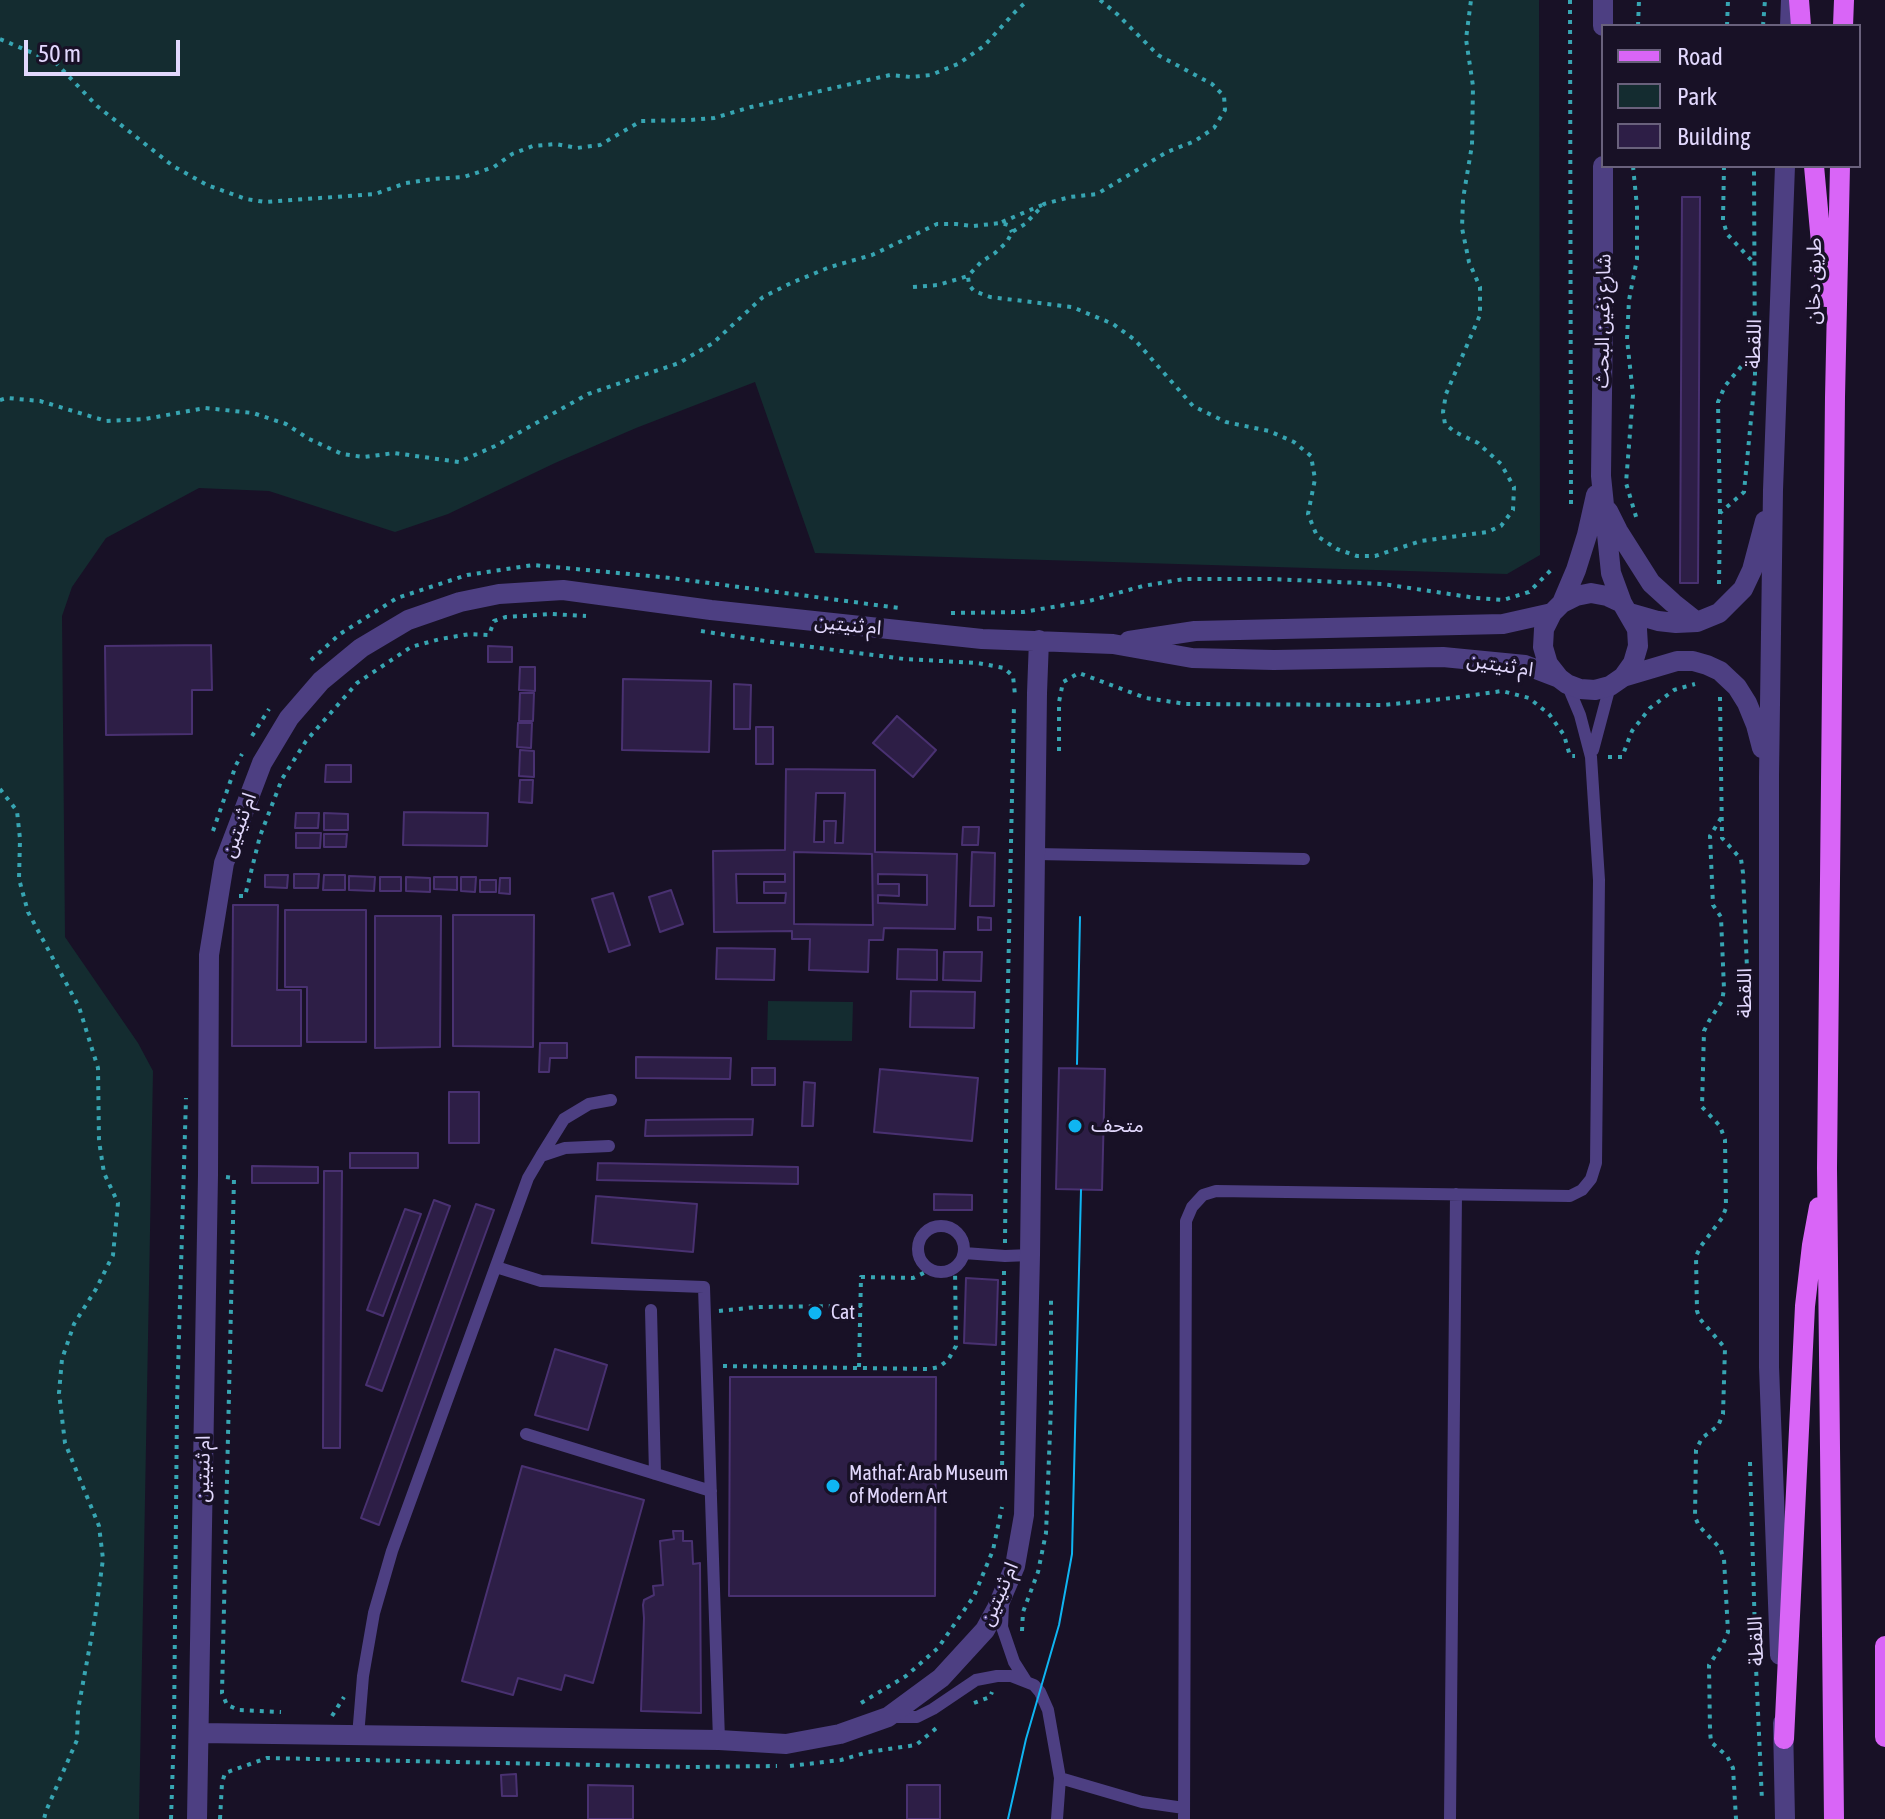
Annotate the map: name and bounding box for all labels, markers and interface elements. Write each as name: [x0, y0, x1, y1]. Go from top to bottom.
scale bar: [28, 24, 184, 74]
legend: [1601, 24, 1861, 168]
text: 50 m: [38, 40, 81, 67]
text: Road: [1677, 43, 1723, 70]
text: Park: [1677, 83, 1717, 110]
text: Building: [1677, 123, 1750, 150]
street label: طريق دخان: [1801, 238, 1827, 324]
street label: شارع زغين البحث: [1590, 253, 1616, 389]
street label: اللقطة: [1741, 319, 1767, 369]
street label: ام ثنيتين: [813, 610, 883, 640]
street label: ام ثنيتين: [1465, 648, 1535, 682]
street label: ام ثنيتين: [216, 789, 262, 861]
street label: اللقطة: [1733, 968, 1757, 1018]
place label: متحف: [1091, 1114, 1144, 1138]
marker: متحف: [1066, 1117, 1084, 1135]
place label: Cat: [831, 1301, 855, 1325]
marker: Cat: [806, 1304, 824, 1322]
street label: ام ثنيتين: [190, 1435, 216, 1503]
place label: Mathaf: Arab Museum of Modern Art: [849, 1462, 1008, 1509]
marker: Mathaf: Arab Museum of Modern Art: [824, 1477, 842, 1495]
street label: ام ثنيتين: [974, 1559, 1024, 1629]
street label: اللقطة: [1743, 1616, 1769, 1666]

